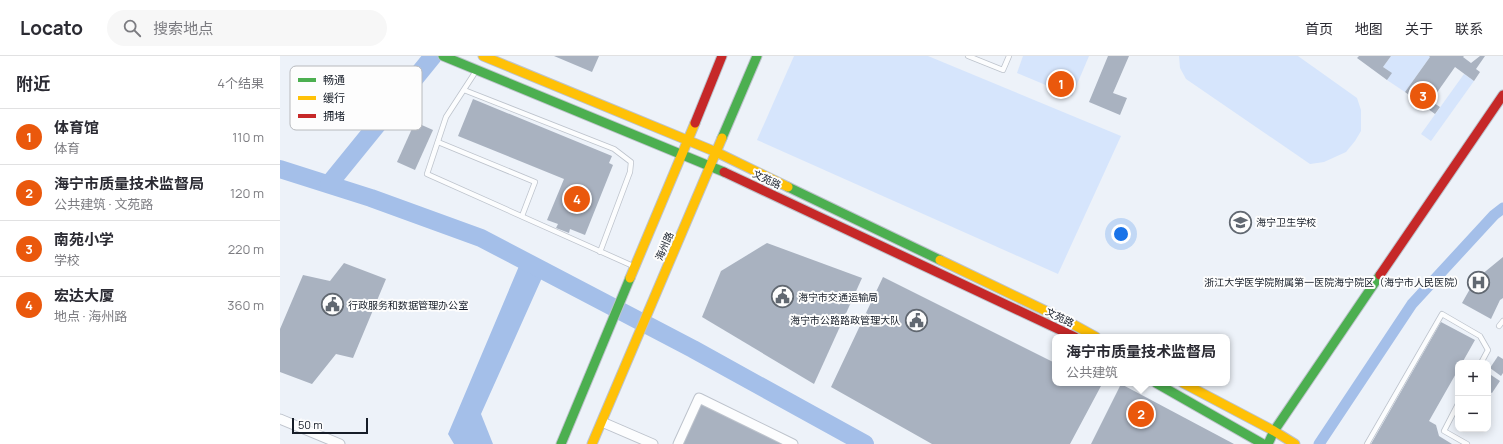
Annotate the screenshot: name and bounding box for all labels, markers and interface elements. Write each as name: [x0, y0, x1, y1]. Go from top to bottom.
search box: [107, 10, 387, 46]
text: Locato: [20, 15, 83, 41]
icon: search: [121, 17, 143, 39]
text: 搜索地点: [153, 18, 213, 39]
text: 首页: [1305, 19, 1333, 38]
text: 地图: [1355, 19, 1383, 38]
text: 关于: [1405, 19, 1433, 38]
text: 联系: [1455, 19, 1483, 38]
legend: [290, 66, 422, 130]
pin: 1: [1048, 69, 1074, 99]
text: 附近: [16, 72, 50, 95]
text: 畅通: [323, 72, 345, 87]
text: 4个结果: [217, 74, 264, 92]
pin: 3: [1410, 81, 1436, 111]
text: 缓行: [323, 90, 345, 105]
text: 拥堵: [323, 108, 345, 123]
text: 体育馆: [54, 117, 99, 138]
text: 1: [26, 128, 32, 146]
text: 110 m: [232, 128, 264, 146]
text: 体育: [54, 139, 80, 157]
street label: 文苑路: [750, 166, 784, 192]
text: 海宁市质量技术监督局: [54, 173, 204, 194]
text: 2: [25, 184, 33, 202]
text: 120 m: [230, 184, 264, 202]
pin: 4: [564, 184, 590, 214]
text: 公共建筑 · 文苑路: [54, 195, 153, 213]
school or university icon: 海宁卫生学校: [1228, 209, 1254, 235]
place label: 海宁卫生学校: [1256, 215, 1316, 229]
your location: [1111, 224, 1131, 244]
text: 南苑小学: [54, 229, 114, 250]
street label: 海州路: [652, 229, 676, 263]
text: 3: [25, 240, 33, 258]
text: 220 m: [228, 240, 264, 258]
text: 学校: [54, 251, 80, 269]
hospital icon: 浙江大学医学院附属第一医院海宁院区（海宁市人民医院）: [1466, 269, 1492, 295]
place label: 浙江大学医学院附属第一医院海宁院区（海宁市人民医院）: [1204, 275, 1464, 289]
public building icon: 海宁市交通运输局: [769, 284, 795, 310]
text: 宏达大厦: [54, 285, 114, 306]
place label: 海宁市交通运输局: [798, 290, 878, 304]
public building icon: 行政服务和数据管理办公室: [320, 292, 346, 318]
text: 4: [25, 296, 33, 314]
text: 360 m: [227, 296, 264, 314]
place label: 行政服务和数据管理办公室: [348, 298, 468, 312]
street label: 文苑路: [1043, 304, 1077, 330]
text: 地点 · 海州路: [54, 307, 127, 325]
public building icon: 海宁市公路路政管理大队: [903, 307, 929, 333]
place label: 海宁市公路路政管理大队: [790, 313, 900, 327]
popup: [1052, 334, 1230, 386]
text: 海宁市质量技术监督局: [1066, 341, 1216, 362]
map controls: [1455, 360, 1491, 432]
button: +: [1455, 360, 1491, 396]
text: 公共建筑: [1066, 363, 1118, 381]
button: −: [1455, 396, 1491, 432]
pin: 2: [1128, 399, 1154, 429]
scale bar: [292, 416, 368, 435]
text: 50 m: [298, 417, 323, 432]

